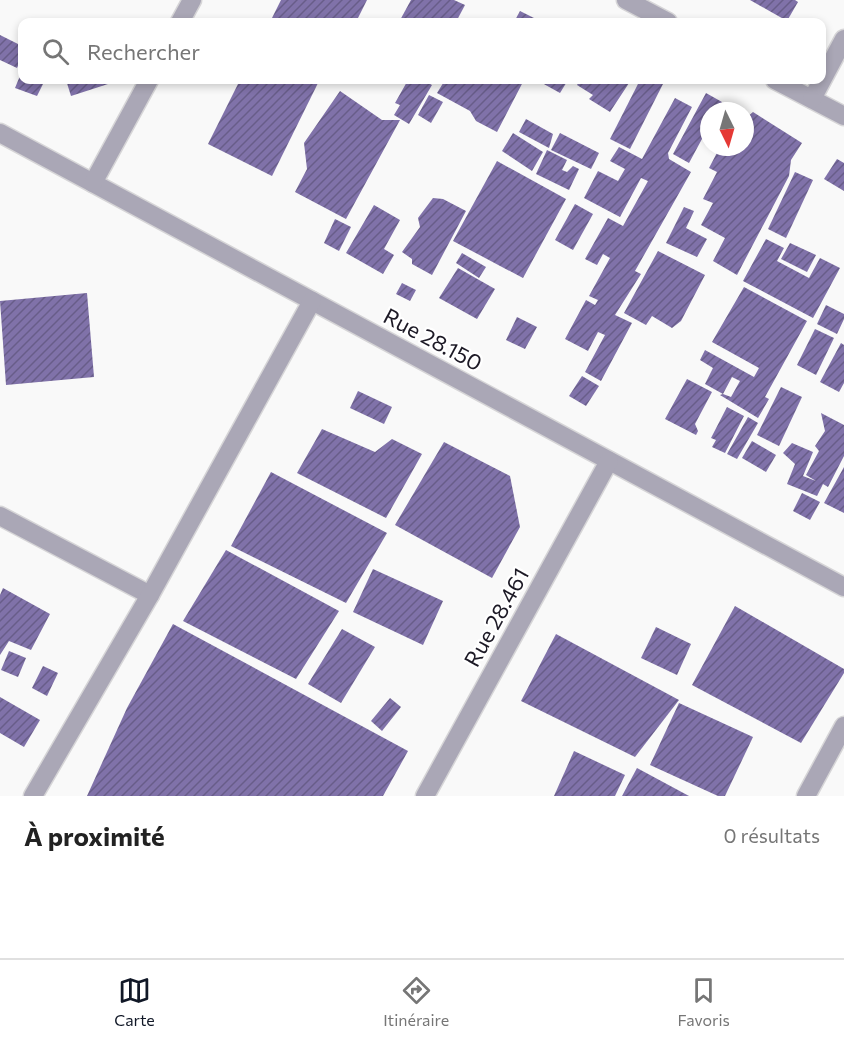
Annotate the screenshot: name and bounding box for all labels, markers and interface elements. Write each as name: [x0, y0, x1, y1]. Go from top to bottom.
search box: [18, 18, 826, 84]
icon: search: [39, 35, 72, 68]
text: Rechercher: [87, 38, 200, 65]
north arrow: [700, 102, 754, 156]
street label: Rue 28.150: [379, 302, 487, 376]
street label: Rue 28.461: [458, 563, 534, 671]
text: À proximité: [24, 820, 165, 851]
text: 0 résultats: [724, 823, 820, 847]
tab: Carte: [114, 974, 155, 1029]
tab: Itinéraire: [383, 974, 449, 1029]
tab: Favoris: [678, 974, 730, 1029]

